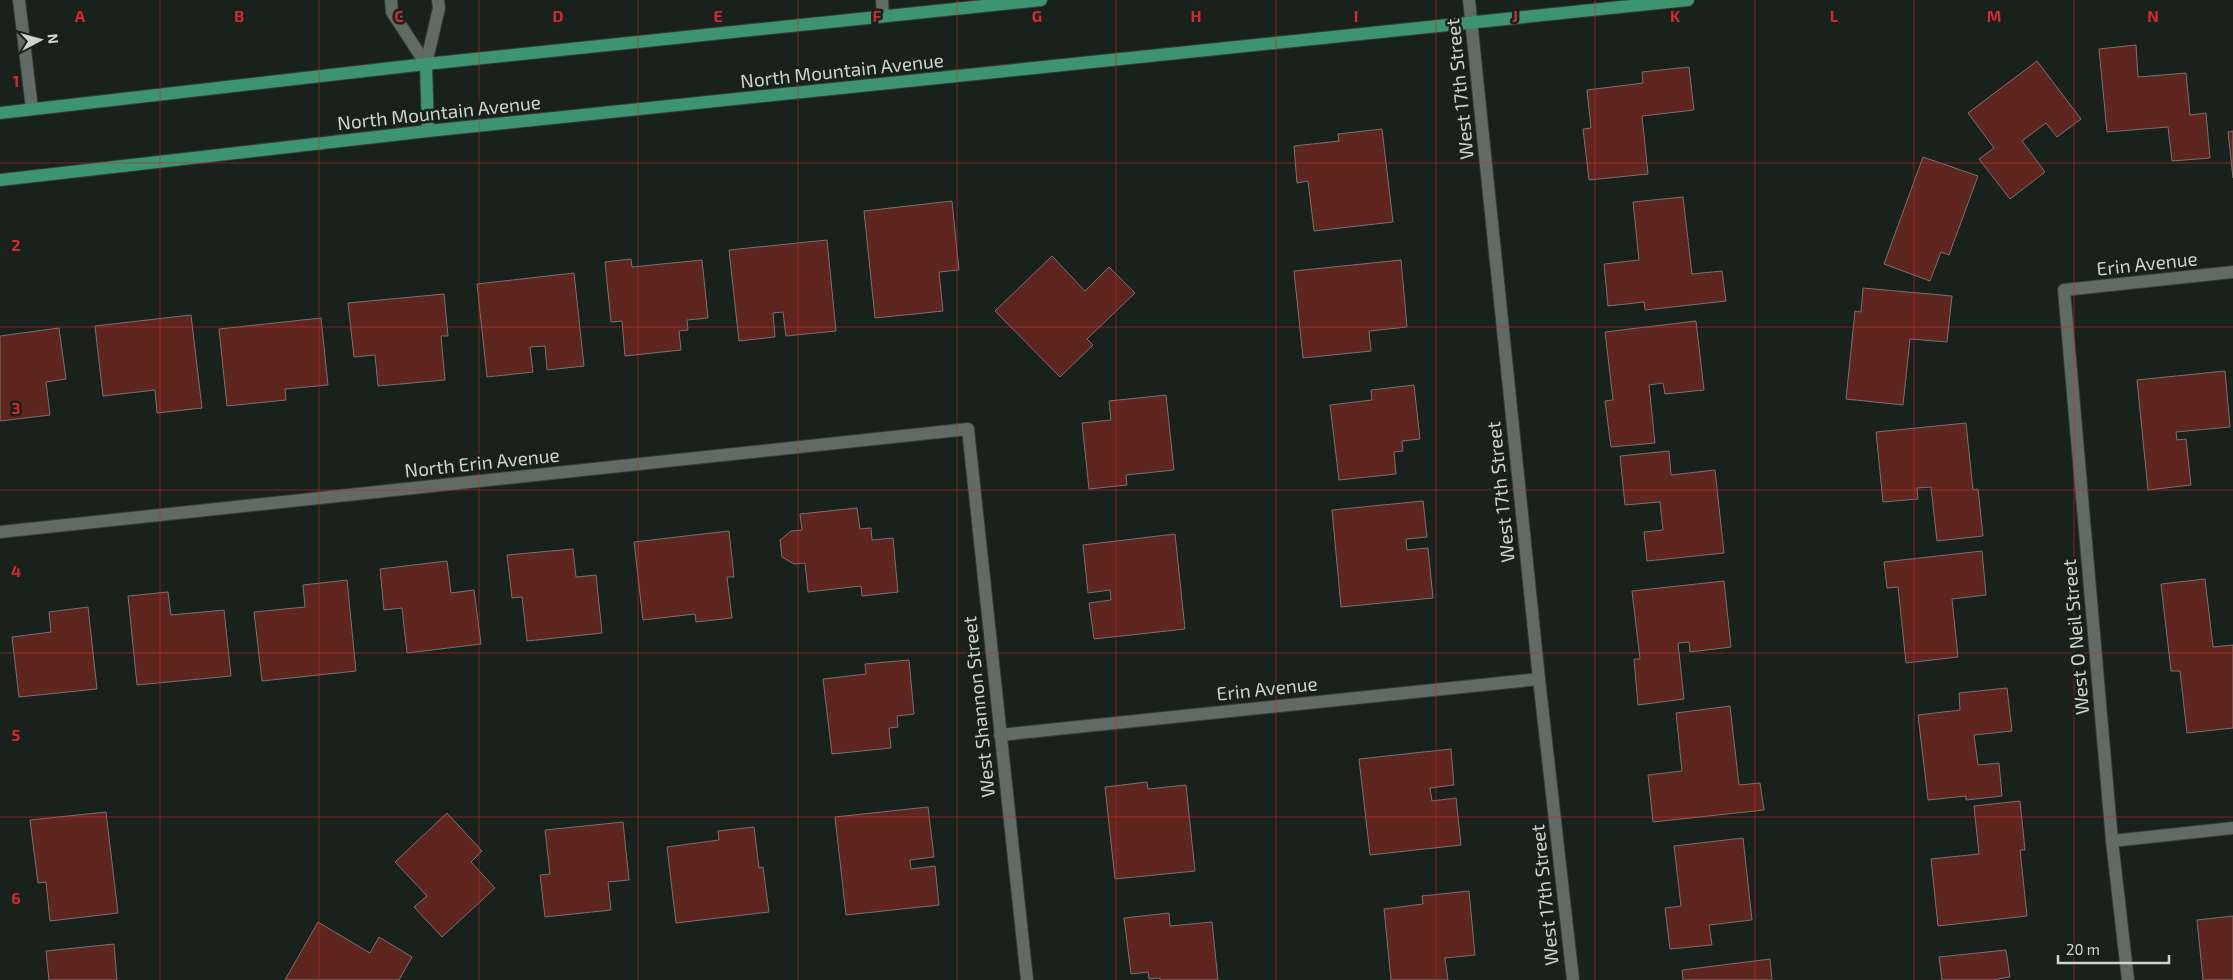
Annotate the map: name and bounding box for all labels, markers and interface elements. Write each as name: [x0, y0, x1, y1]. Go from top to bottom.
text: A: [75, 6, 86, 25]
text: B: [234, 6, 244, 25]
text: C: [394, 6, 404, 25]
text: D: [553, 6, 564, 25]
text: E: [713, 6, 723, 25]
text: F: [873, 6, 882, 25]
text: G: [1032, 6, 1042, 25]
text: H: [1190, 6, 1202, 25]
text: I: [1354, 6, 1358, 25]
text: J: [1512, 6, 1518, 25]
text: K: [1670, 6, 1681, 25]
text: L: [1830, 6, 1839, 25]
text: M: [1987, 6, 2001, 25]
text: N: [2147, 6, 2159, 25]
north arrow: [15, 15, 65, 65]
street label: West 17th Street: [1440, 17, 1478, 161]
text: N: [44, 33, 62, 45]
street label: North Mountain Avenue: [739, 48, 945, 92]
text: 1: [13, 71, 19, 90]
street label: North Mountain Avenue: [336, 90, 542, 134]
text: 2: [11, 235, 21, 254]
street label: Erin Avenue: [2095, 246, 2199, 280]
text: 3: [11, 398, 21, 417]
street label: West 17th Street: [1481, 420, 1519, 564]
street label: North Erin Avenue: [403, 442, 561, 482]
street label: West O Neil Street: [2057, 558, 2093, 716]
text: 4: [11, 561, 21, 580]
street label: West Shannon Street: [957, 615, 999, 799]
street label: Erin Avenue: [1215, 671, 1319, 705]
text: 5: [12, 725, 21, 744]
street label: West 17th Street: [1525, 823, 1563, 967]
text: 6: [11, 888, 21, 907]
scale bar: [2058, 932, 2169, 964]
text: 20 m: [2066, 940, 2100, 958]

